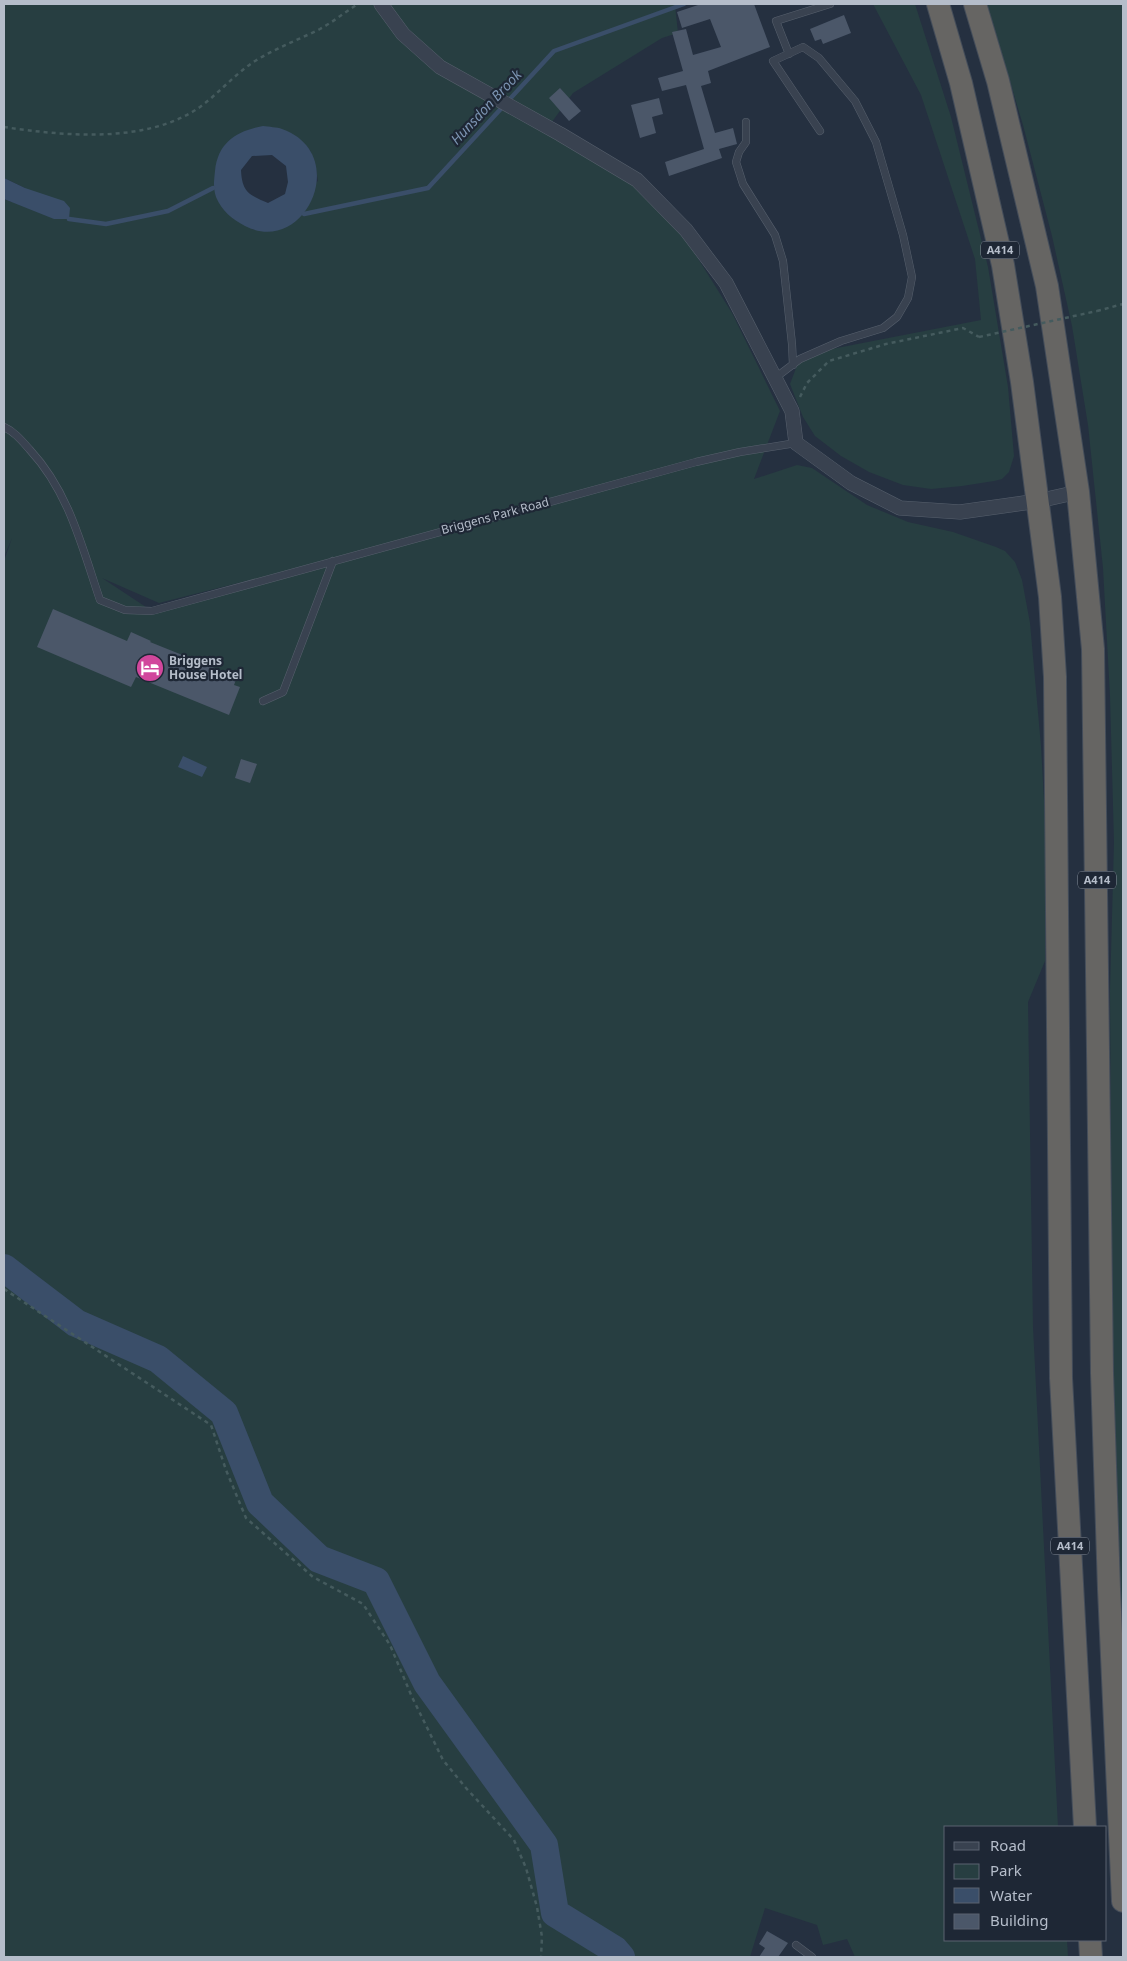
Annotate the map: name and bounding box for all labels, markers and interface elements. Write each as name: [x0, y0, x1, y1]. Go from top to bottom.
water label: Hunsdon Brook: [446, 64, 526, 148]
road number: A414: [981, 242, 1019, 258]
street label: Briggens Park Road: [439, 493, 551, 538]
place label: Briggens House Hotel: [169, 652, 242, 683]
hotel icon: Briggens House Hotel: [135, 653, 165, 683]
road number: A414: [1078, 872, 1116, 888]
road number: A414: [1051, 1538, 1089, 1554]
legend: [944, 1826, 1107, 1941]
text: Road: [990, 1835, 1026, 1855]
text: Park: [990, 1860, 1022, 1880]
text: Water: [990, 1885, 1032, 1905]
text: Building: [990, 1910, 1048, 1930]

